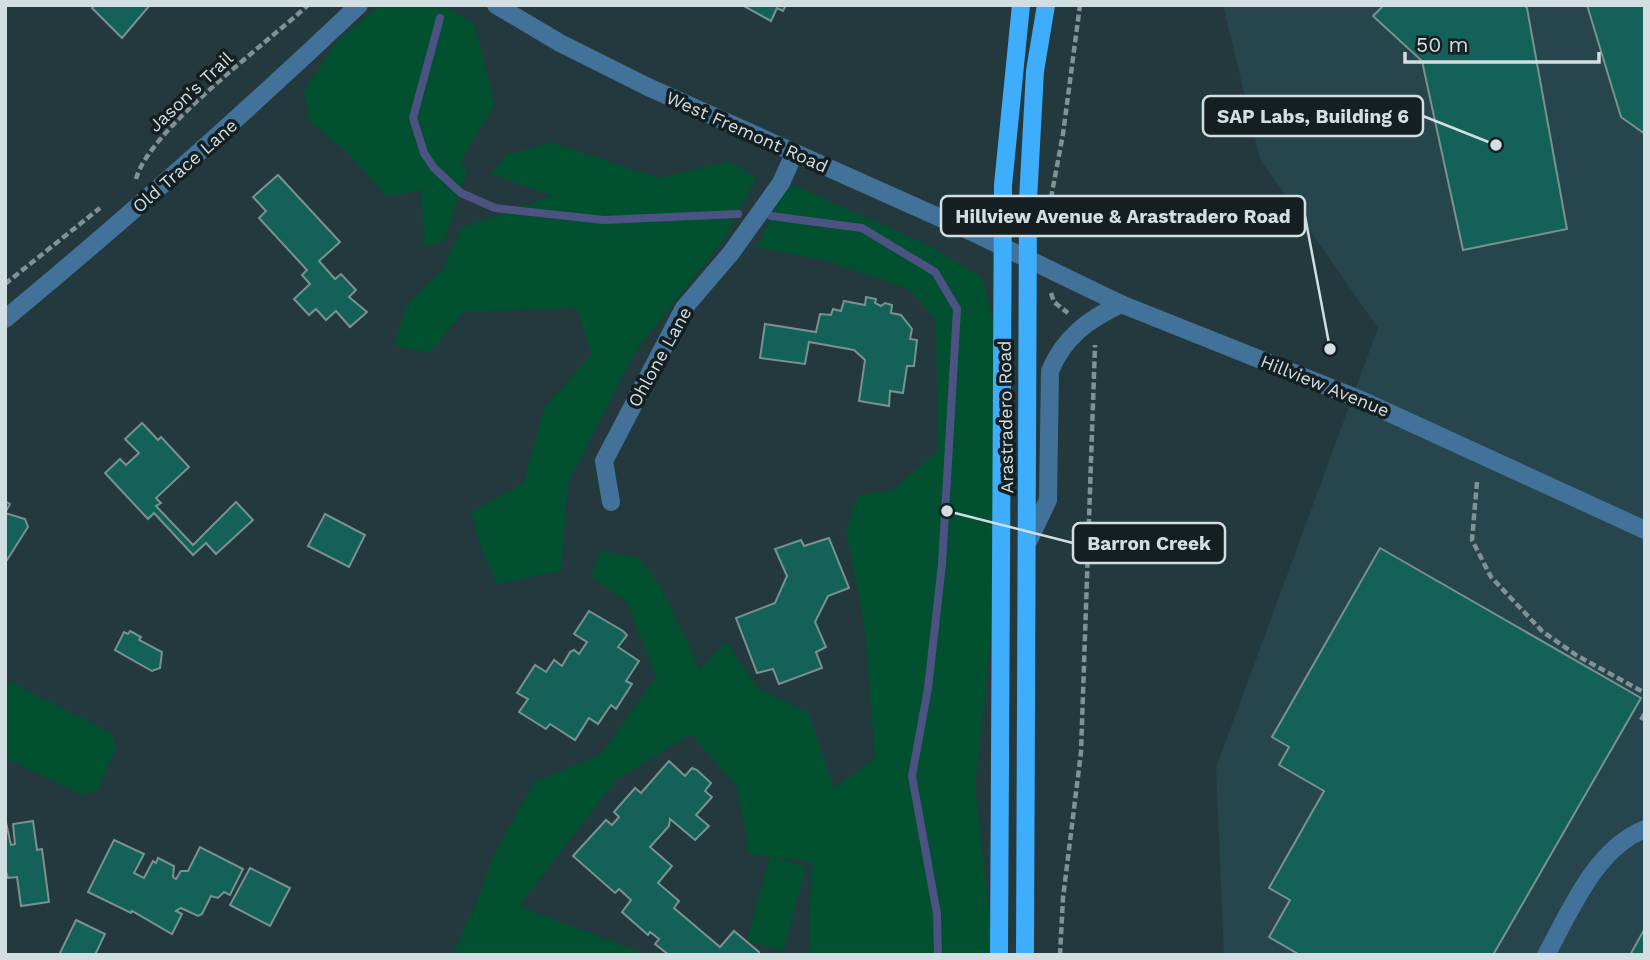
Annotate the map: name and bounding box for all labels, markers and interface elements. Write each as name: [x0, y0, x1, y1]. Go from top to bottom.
scale bar: [1405, 21, 1599, 65]
text: 50 m: [1416, 32, 1468, 57]
street label: Jason's Trail: [144, 47, 237, 136]
street label: West Fremont Road: [663, 86, 831, 177]
callout: SAP Labs, Building 6: [1203, 96, 1423, 136]
text: SAP Labs, Building 6: [1217, 105, 1409, 128]
street label: Old Trace Lane: [128, 114, 241, 217]
callout: Hillview Avenue & Arastradero Road: [941, 196, 1305, 236]
text: Hillview Avenue & Arastradero Road: [955, 205, 1291, 228]
street label: Ohlone Lane: [623, 303, 696, 410]
street label: Arastradero Road: [994, 340, 1017, 494]
street label: Hillview Avenue: [1258, 350, 1393, 421]
callout: Barron Creek: [1073, 523, 1225, 563]
text: Barron Creek: [1087, 532, 1211, 555]

